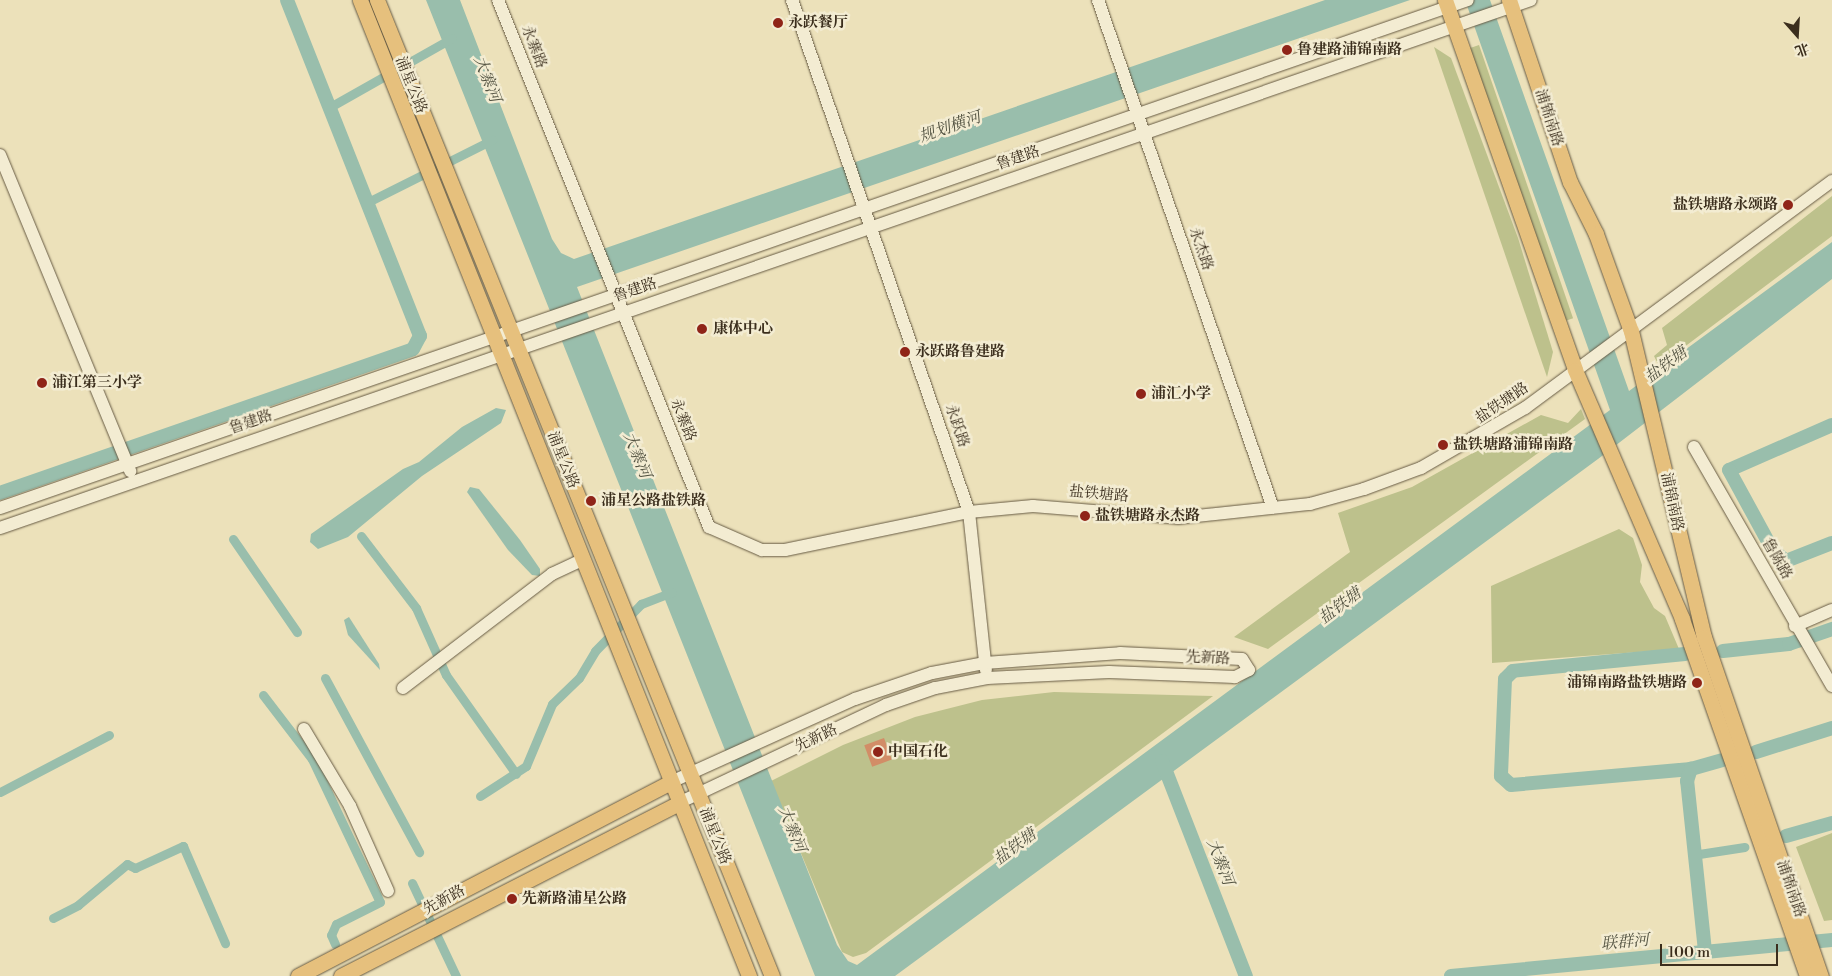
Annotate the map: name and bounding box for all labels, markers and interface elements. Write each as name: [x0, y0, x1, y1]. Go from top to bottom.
north arrow: [1772, 10, 1822, 60]
place label: 永跃餐厅: [788, 14, 848, 32]
marker: 永跃餐厅: [772, 17, 784, 29]
street label: 永寨路: [518, 23, 550, 71]
text: 北: [1792, 38, 1811, 60]
place label: 鲁建路浦锦南路: [1297, 41, 1402, 59]
marker: 鲁建路浦锦南路: [1281, 44, 1293, 56]
water label: 大寨河: [469, 53, 505, 105]
street label: 浦星公路: [391, 54, 431, 116]
street label: 浦锦南路: [1531, 87, 1567, 149]
water label: 规划横河: [917, 108, 983, 146]
street label: 鲁建路: [994, 142, 1042, 174]
place label: 盐铁塘路永颂路: [1673, 196, 1778, 214]
marker: 盐铁塘路永颂路: [1782, 199, 1794, 211]
street label: 永杰路: [1185, 225, 1217, 273]
street label: 鲁建路: [611, 274, 659, 306]
place label: 康体中心: [713, 320, 773, 338]
marker: 康体中心: [695, 322, 709, 336]
place label: 永跃路鲁建路: [915, 343, 1005, 361]
water label: 盐铁塘: [1641, 343, 1691, 387]
marker: 永跃路鲁建路: [899, 346, 911, 358]
place label: 浦江第三小学: [52, 374, 142, 392]
marker: 浦江第三小学: [36, 377, 48, 389]
street label: 盐铁塘路: [1472, 379, 1532, 427]
place label: 浦汇小学: [1151, 385, 1211, 403]
marker: 浦汇小学: [1135, 388, 1147, 400]
street label: 永寨路: [666, 396, 700, 444]
street label: 永跃路: [941, 402, 973, 450]
street label: 鲁建路: [227, 406, 275, 438]
street label: 浦星公路: [543, 429, 583, 491]
water label: 大寨河: [619, 429, 655, 481]
place label: 盐铁塘路浦锦南路: [1453, 436, 1573, 454]
marker: 盐铁塘路浦锦南路: [1437, 439, 1449, 451]
street label: 浦锦南路: [1657, 471, 1687, 533]
street label: 盐铁塘路: [1068, 482, 1130, 506]
place label: 浦星公路盐铁路: [601, 492, 706, 510]
marker: 浦星公路盐铁路: [585, 495, 597, 507]
place label: 盐铁塘路永杰路: [1095, 507, 1200, 525]
marker: 盐铁塘路永杰路: [1079, 510, 1091, 522]
street label: 鲁陈路: [1758, 535, 1796, 583]
water label: 盐铁塘: [1315, 584, 1365, 628]
street label: 先新路: [1185, 648, 1231, 668]
place label: 浦锦南路盐铁塘路: [1567, 674, 1687, 692]
marker: 浦锦南路盐铁塘路: [1691, 677, 1703, 689]
street label: 先新路: [792, 720, 840, 756]
place label: 中国石化: [888, 743, 948, 761]
marker: 中国石化: [872, 746, 884, 758]
water label: 大寨河: [774, 803, 810, 855]
street label: 浦星公路: [695, 805, 735, 867]
water label: 盐铁塘: [990, 825, 1040, 869]
water label: 大寨河: [1202, 836, 1238, 888]
street label: 浦锦南路: [1773, 858, 1809, 920]
street label: 先新路: [420, 881, 468, 919]
place label: 先新路浦星公路: [522, 890, 627, 908]
marker: 先新路浦星公路: [506, 893, 518, 905]
water label: 联群河: [1600, 930, 1650, 954]
scale bar: [1662, 934, 1780, 966]
text: 100 m: [1668, 943, 1710, 962]

